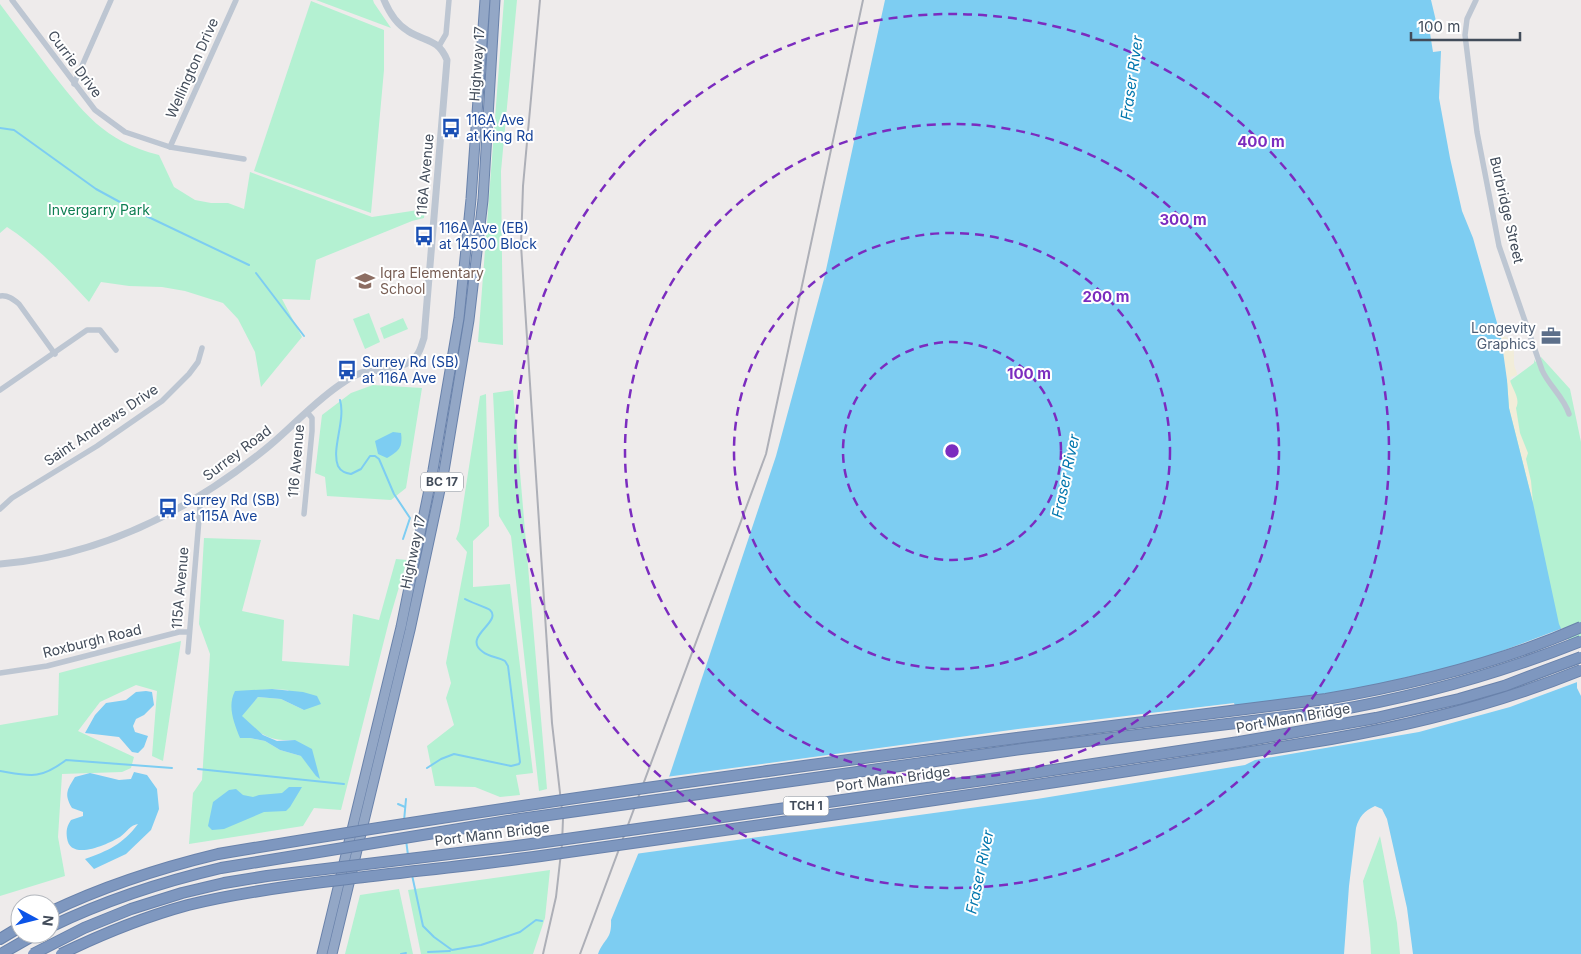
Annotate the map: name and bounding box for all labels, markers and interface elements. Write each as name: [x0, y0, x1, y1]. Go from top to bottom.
scale bar: [1411, 10, 1520, 42]
street label: Wellington Drive: [162, 15, 221, 121]
text: 100 m: [1418, 17, 1460, 36]
street label: Highway 17: [465, 26, 488, 102]
street label: Currie Drive: [45, 27, 106, 101]
water label: Fraser River: [1116, 34, 1147, 121]
place label: 116A Ave at King Rd: [466, 111, 534, 144]
bus stop icon: 116A Ave at King Rd: [440, 117, 462, 139]
text: 400 m: [1237, 132, 1285, 151]
street label: 116A Avenue: [412, 133, 437, 217]
street label: Burbridge Street: [1487, 155, 1528, 265]
park label: Invergarry Park: [48, 201, 150, 218]
text: 300 m: [1159, 210, 1207, 229]
place label: 116A Ave (EB) at 14500 Block: [439, 219, 537, 252]
bus stop icon: 116A Ave (EB) at 14500 Block: [413, 225, 435, 247]
place label: Iqra Elementary School: [380, 264, 484, 297]
school or university icon: Iqra Elementary School: [354, 270, 376, 292]
text: 200 m: [1083, 287, 1129, 306]
place label: Longevity Graphics: [1471, 319, 1536, 352]
office icon: Longevity Graphics: [1540, 325, 1562, 347]
place label: Surrey Rd (SB) at 116A Ave: [362, 353, 459, 386]
bus stop icon: Surrey Rd (SB) at 116A Ave: [336, 359, 358, 381]
text: 100 m: [1007, 364, 1051, 383]
street label: Saint Andrews Drive: [40, 380, 161, 469]
street label: Surrey Road: [199, 421, 274, 484]
street label: 116 Avenue: [284, 424, 307, 498]
water label: Fraser River: [1047, 432, 1084, 520]
centre of rings: [943, 442, 961, 460]
road number: BC 17: [421, 472, 463, 492]
place label: Surrey Rd (SB) at 115A Ave: [183, 491, 280, 524]
bus stop icon: Surrey Rd (SB) at 115A Ave: [157, 497, 179, 519]
street label: Highway 17: [396, 513, 429, 590]
street label: 115A Avenue: [167, 546, 192, 630]
street label: Roxburgh Road: [41, 620, 143, 661]
street label: Port Mann Bridge: [1235, 699, 1351, 736]
street label: Port Mann Bridge: [834, 762, 951, 795]
road number: TCH 1: [784, 796, 828, 816]
street label: Port Mann Bridge: [434, 818, 550, 849]
water label: Fraser River: [961, 828, 998, 916]
north arrow: [10, 894, 60, 944]
text: N: [39, 914, 57, 927]

